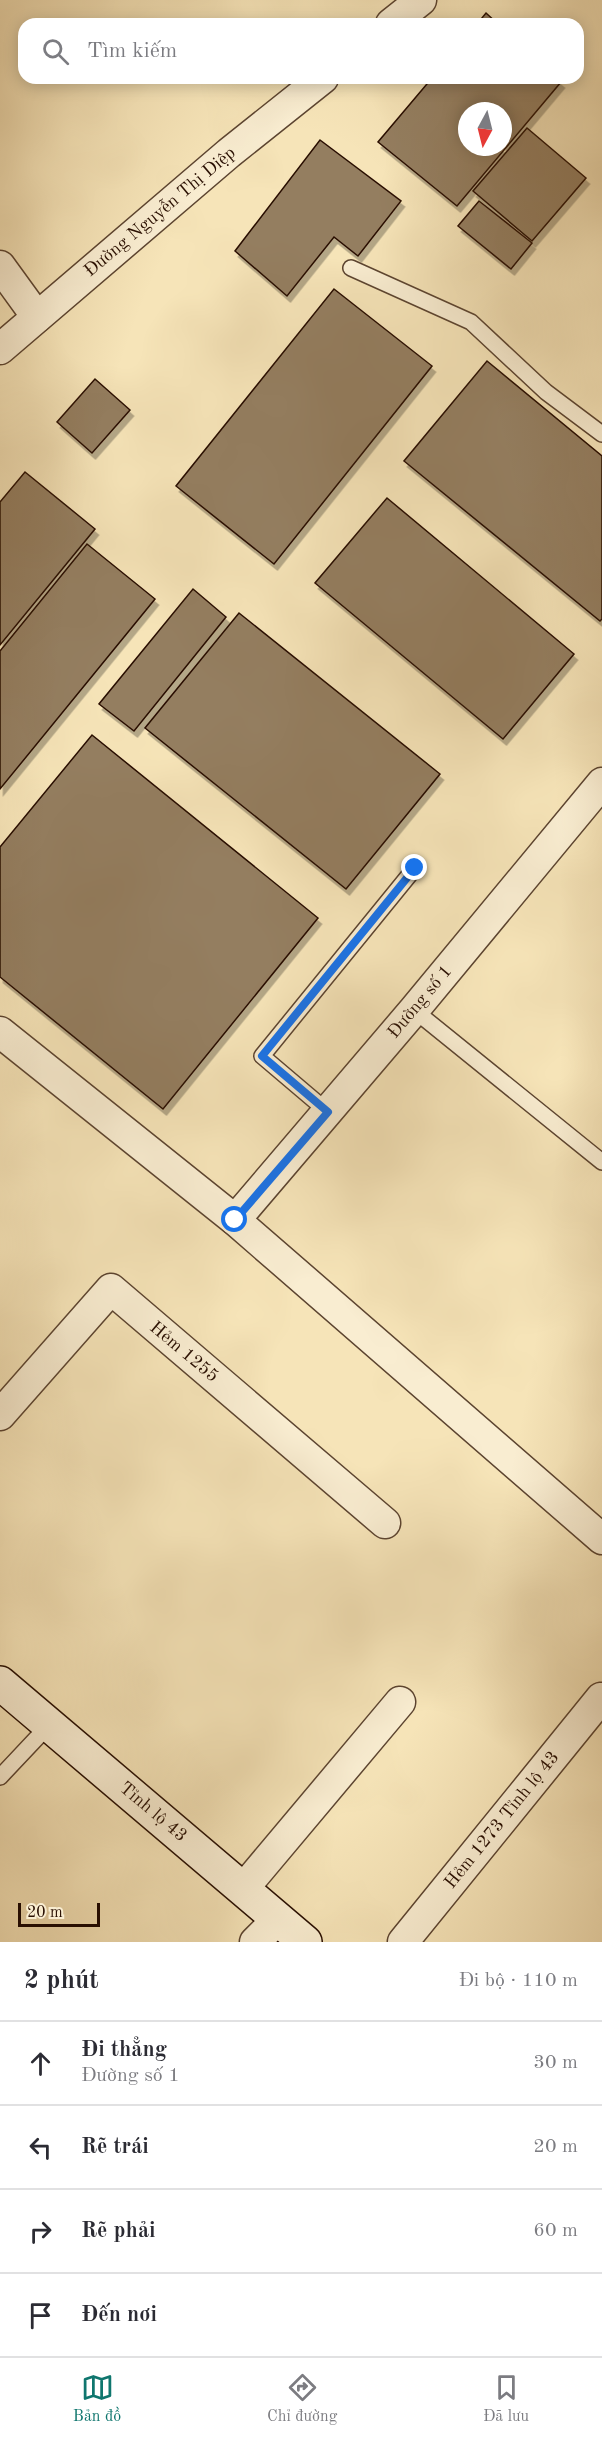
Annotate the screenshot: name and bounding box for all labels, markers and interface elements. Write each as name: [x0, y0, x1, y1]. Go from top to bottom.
search box: [18, 18, 584, 84]
icon: search: [39, 35, 72, 68]
text: Tìm kiếm: [87, 40, 177, 62]
north arrow: [458, 102, 512, 156]
street label: Đường Nguyễn Thị Diệp: [80, 142, 239, 280]
route end: [401, 854, 427, 880]
street label: Đường số 1: [384, 961, 456, 1042]
route start: [221, 1206, 247, 1232]
street label: Hẻm 1255: [146, 1318, 222, 1386]
street label: Hẻm 1273 Tỉnh lộ 43: [441, 1748, 563, 1892]
street label: Tỉnh lộ 43: [116, 1779, 190, 1845]
scale bar: [18, 1900, 100, 1928]
text: 20 m: [27, 1905, 63, 1921]
text: 2 phút: [24, 1968, 99, 1994]
text: Đi bộ · 110 m: [458, 1971, 578, 1991]
text: Đi thẳng: [81, 2039, 167, 2061]
icon: ahead: [24, 2047, 57, 2080]
text: 30 m: [533, 2053, 578, 2073]
text: Đường số 1: [81, 2066, 180, 2086]
icon: left: [24, 2131, 57, 2164]
text: Rẽ trái: [81, 2136, 149, 2158]
text: 20 m: [533, 2137, 578, 2157]
icon: right: [24, 2215, 57, 2248]
text: Rẽ phải: [81, 2220, 156, 2242]
text: 60 m: [533, 2221, 578, 2241]
icon: arrive: [24, 2299, 57, 2332]
text: Đến nơi: [81, 2304, 157, 2326]
tab: Bản đồ: [73, 2371, 121, 2427]
tab: Chỉ đường: [267, 2371, 337, 2427]
tab: Đã lưu: [483, 2371, 529, 2427]

